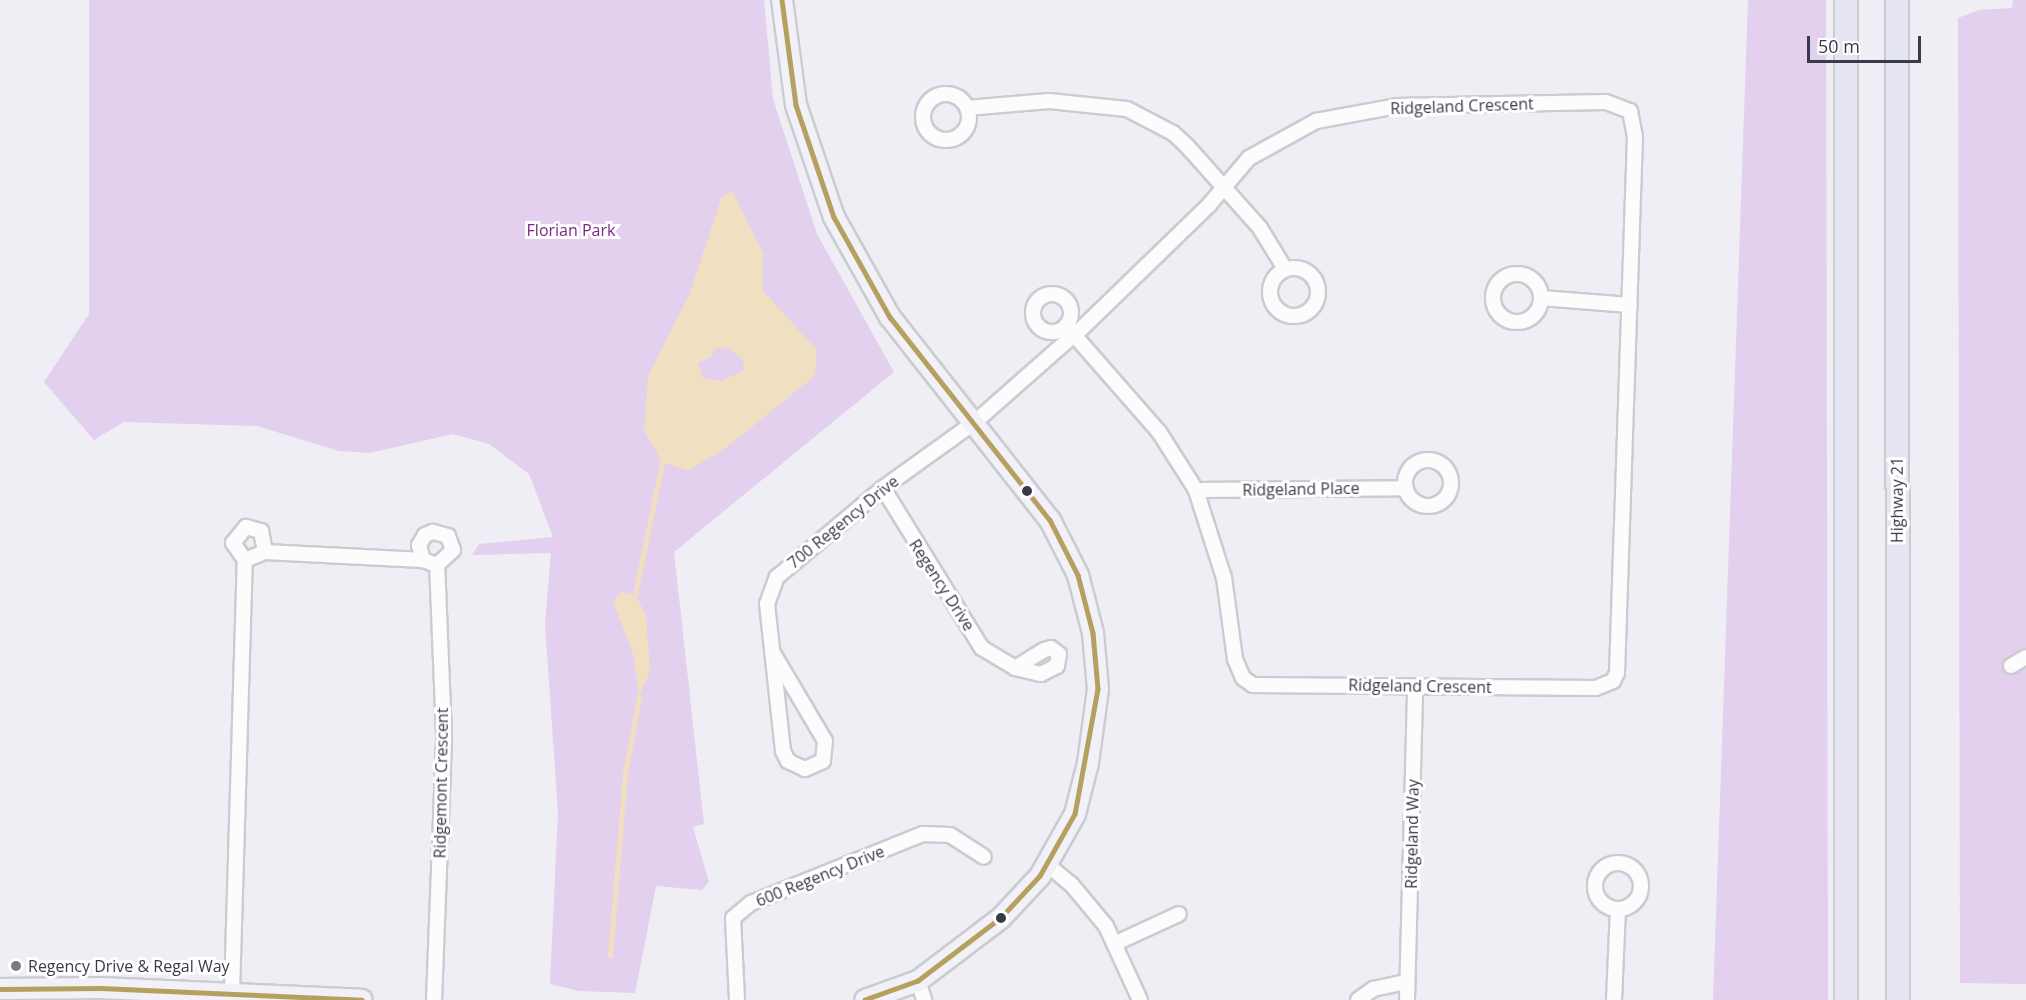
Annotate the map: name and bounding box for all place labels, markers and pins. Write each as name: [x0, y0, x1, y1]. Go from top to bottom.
unlabelled marker: [1021, 485, 1033, 497]
unlabelled marker: [995, 912, 1007, 924]
place label: Regency Drive & Regal Way: [28, 956, 230, 976]
marker: Regency Drive & Regal Way: [9, 959, 23, 973]

